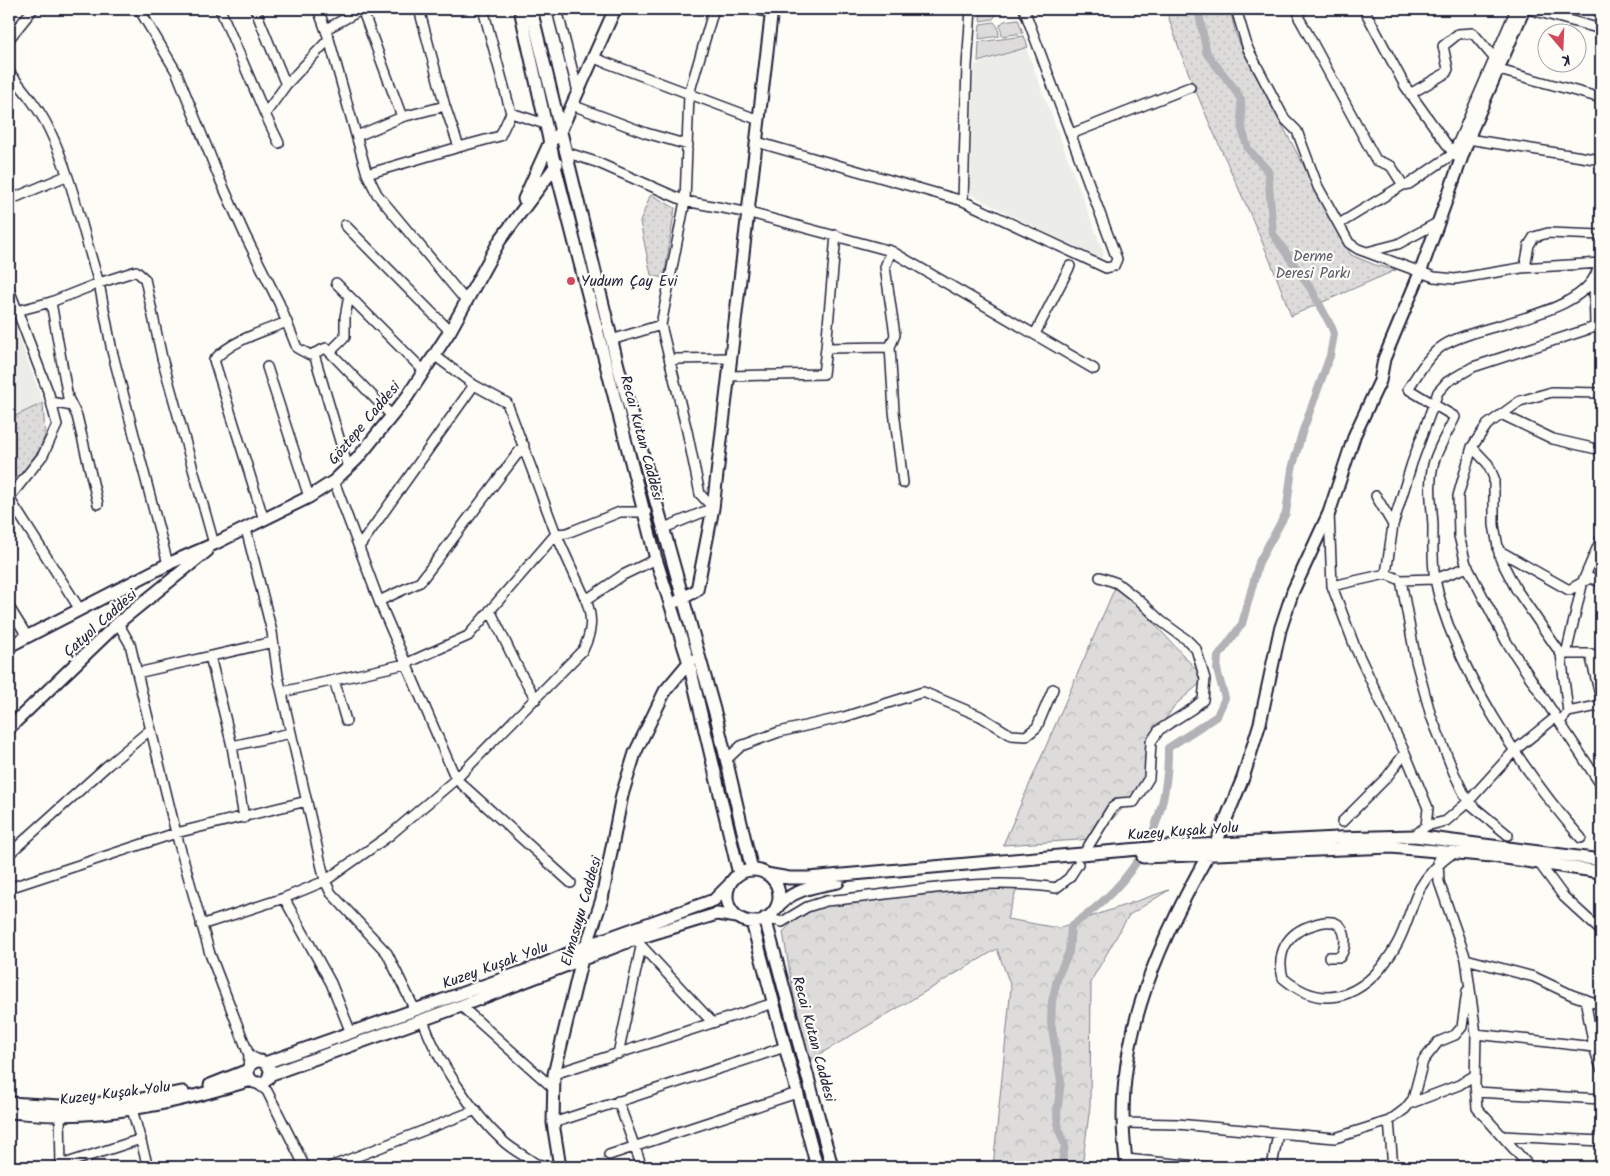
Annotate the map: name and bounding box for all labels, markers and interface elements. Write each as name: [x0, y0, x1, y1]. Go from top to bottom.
north arrow: [1538, 22, 1588, 72]
text: K: [1558, 48, 1573, 71]
park label: Derme Deresi Parkı: [1275, 245, 1351, 286]
place label: Yudum Çay Evi: [581, 270, 679, 294]
marker: Yudum Çay Evi: [565, 275, 577, 287]
street label: Recai Kutan Caddesi: [613, 373, 670, 505]
street label: Göztepe Caddesi: [323, 375, 408, 471]
street label: Çatyol Caddesi: [58, 583, 144, 664]
street label: Kuzey Kuşak Yolu: [1127, 816, 1239, 848]
street label: Elmasuyu Caddesi: [555, 852, 609, 969]
street label: Kuzey Kuşak Yolu: [439, 936, 552, 996]
street label: Recai Kutan Caddesi: [785, 974, 842, 1106]
street label: Kuzey Kuşak Yolu: [58, 1075, 172, 1113]

